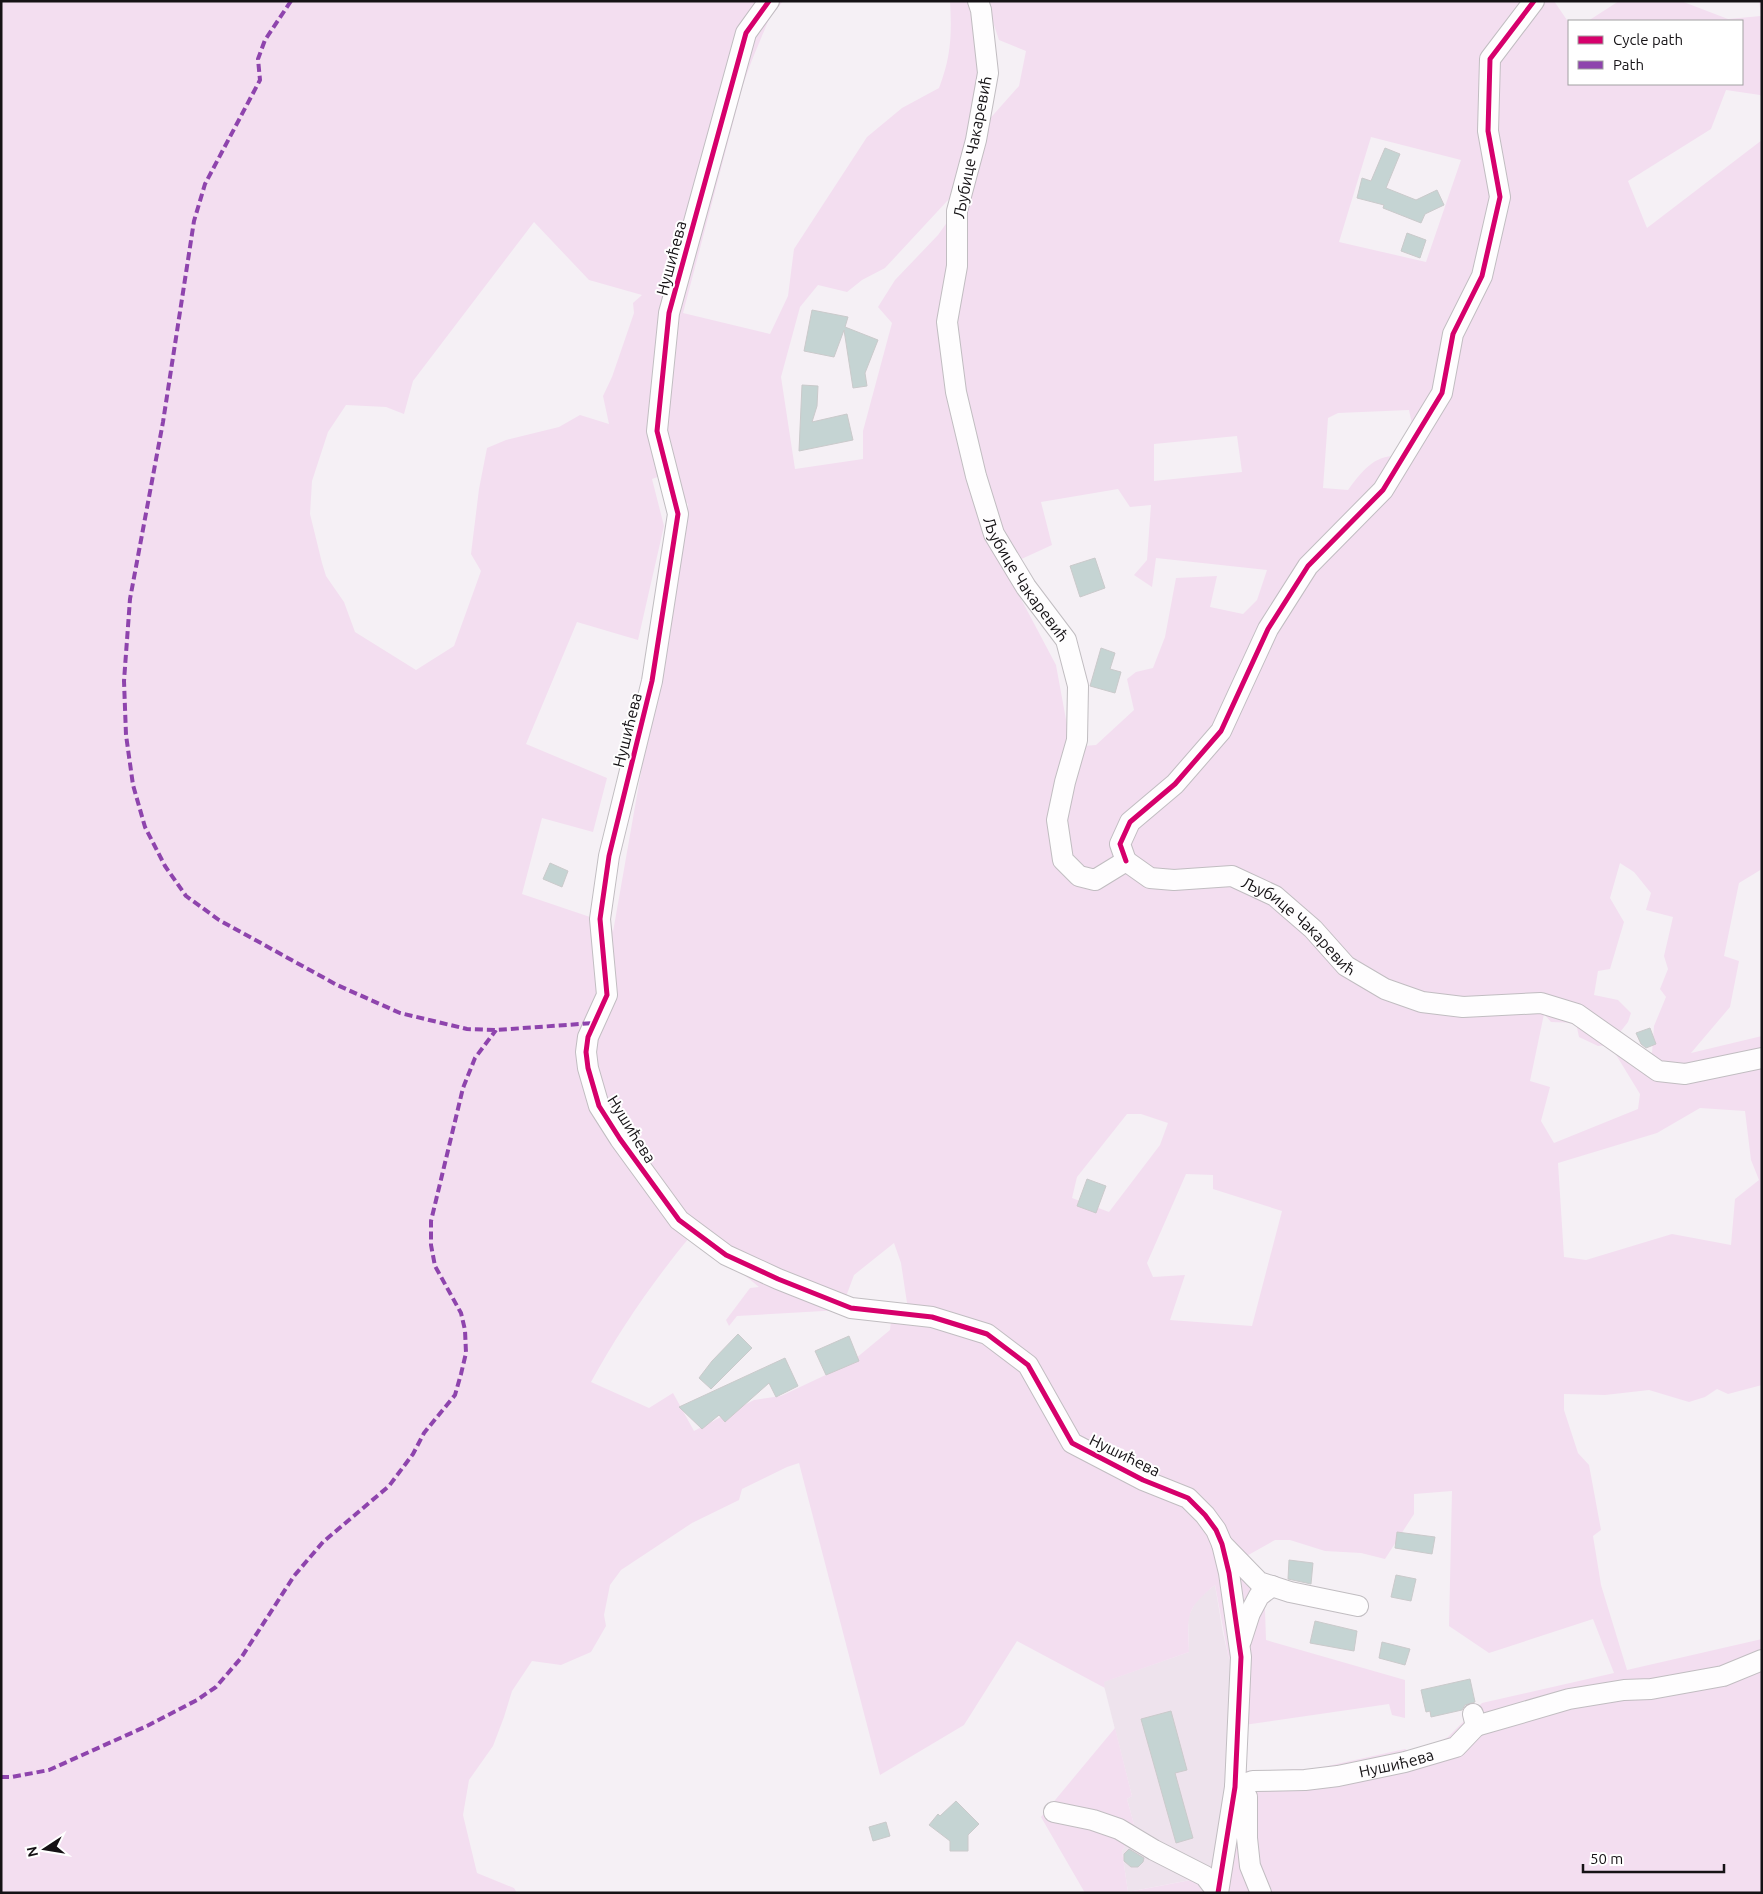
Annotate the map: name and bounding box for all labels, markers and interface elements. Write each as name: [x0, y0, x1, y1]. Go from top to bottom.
legend: [1568, 20, 1743, 85]
text: Cycle path: [1613, 31, 1683, 48]
text: Path: [1613, 56, 1644, 73]
street label: Љубице Чакаревић: [949, 74, 995, 220]
street label: Нушићева: [652, 219, 690, 297]
street label: Љубице Чакаревић: [980, 515, 1073, 645]
street label: Нушићева: [609, 691, 645, 769]
street label: Љубице Чакаревић: [1239, 873, 1359, 979]
street label: Нушићева: [604, 1092, 660, 1166]
street label: Нушићева: [1087, 1430, 1163, 1480]
street label: Нушићева: [1357, 1745, 1436, 1780]
north arrow: [20, 1824, 70, 1874]
scale bar: [1583, 1842, 1724, 1874]
text: N: [23, 1845, 41, 1858]
text: 50 m: [1590, 1850, 1623, 1867]

